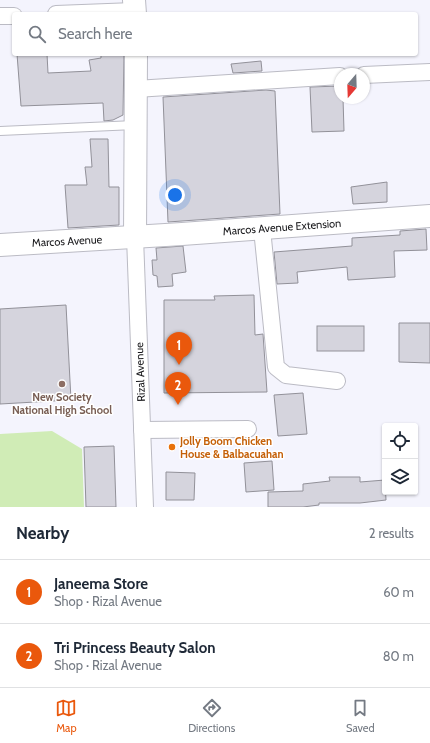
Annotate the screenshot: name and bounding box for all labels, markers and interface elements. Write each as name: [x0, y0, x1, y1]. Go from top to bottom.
search box: [12, 12, 418, 56]
icon: search: [26, 23, 48, 45]
text: Search here: [58, 25, 133, 43]
north arrow: [334, 68, 370, 104]
your location: [165, 185, 185, 205]
street label: Marcos Avenue Extension: [222, 216, 342, 238]
street label: Marcos Avenue: [32, 232, 103, 250]
pin: 1: [166, 332, 192, 365]
street label: Rizal Avenue: [132, 342, 148, 402]
pin: 2: [165, 372, 191, 405]
marker: New Society National High School: [57, 379, 67, 389]
place label: New Society National High School: [12, 390, 112, 417]
map controls: [382, 423, 418, 495]
button: locate: [382, 423, 418, 459]
place label: Jolly Boom Chicken House & Balbacuahan: [179, 434, 284, 461]
marker: Jolly Boom Chicken House & Balbacuahan: [167, 442, 177, 452]
button: layers: [382, 459, 418, 495]
text: Nearby: [16, 523, 69, 543]
text: 2 results: [369, 525, 414, 541]
text: Janeema Store: [54, 575, 148, 593]
text: 1: [27, 584, 31, 600]
text: 60 m: [383, 584, 414, 600]
text: Shop · Rizal Avenue: [54, 593, 162, 609]
text: Tri Princess Beauty Salon: [54, 639, 215, 657]
text: 2: [26, 648, 32, 664]
text: 80 m: [383, 648, 414, 664]
text: Shop · Rizal Avenue: [54, 657, 162, 673]
tab: Map: [55, 697, 77, 735]
tab: Directions: [188, 697, 235, 735]
tab: Saved: [346, 697, 375, 735]

